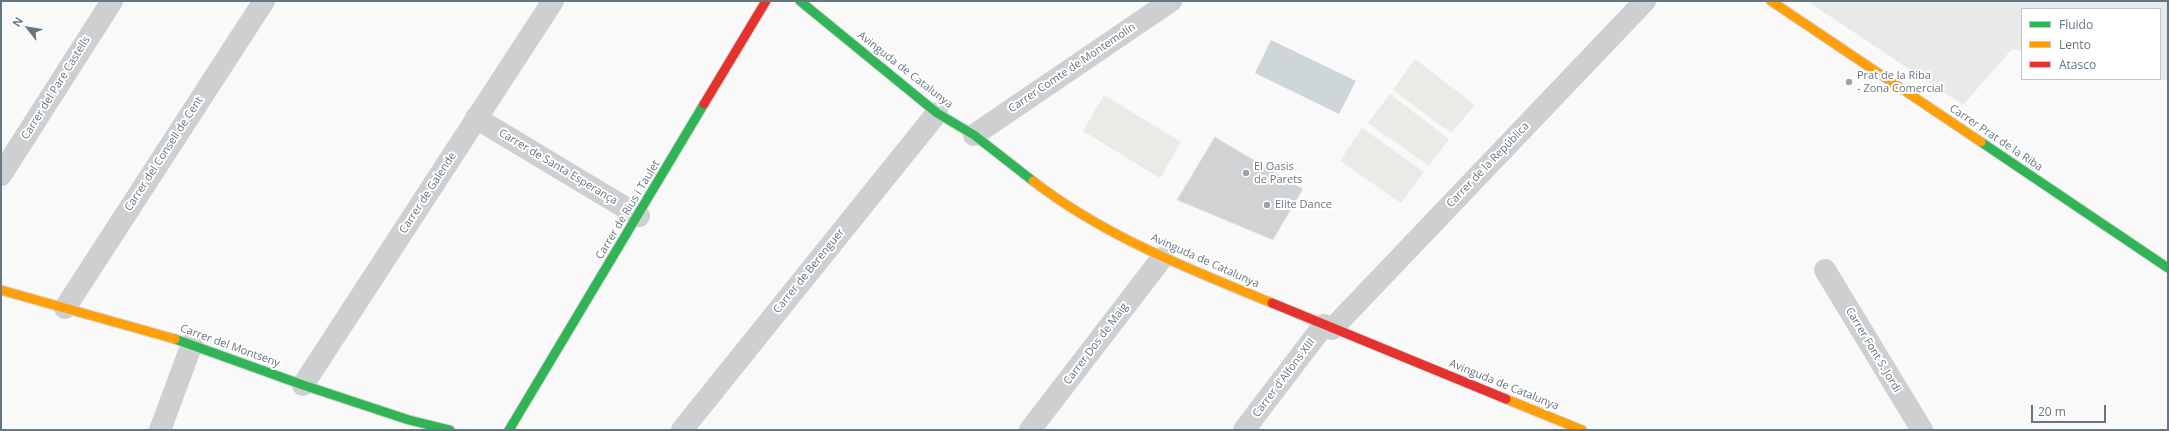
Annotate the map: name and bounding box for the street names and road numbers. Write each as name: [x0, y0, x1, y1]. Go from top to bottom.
street label: Carrer Comte de Montemolín: [1006, 20, 1138, 116]
street label: Avinguda de Catalunya: [855, 29, 955, 111]
street label: Carrer del Pare Castells: [19, 34, 93, 142]
street label: Carrer del Consell de Cent: [122, 94, 206, 214]
street label: Carrer Prat de la Riba: [1947, 102, 2045, 174]
street label: Carrer de la República: [1444, 120, 1532, 210]
street label: Carrer de Santa Esperança: [496, 126, 620, 208]
street label: Carrer de Galende: [397, 150, 459, 236]
street label: Carrer de Rius i Taulet: [593, 158, 663, 262]
street label: Carrer de Berenguer: [771, 226, 847, 316]
street label: Avinguda de Catalunya: [1149, 231, 1261, 291]
street label: Carrer Dos de Maig: [1061, 301, 1131, 387]
street label: Carrer Font S. Jordi: [1842, 305, 1904, 395]
street label: Carrer del Montseny: [178, 322, 282, 370]
street label: Carrer d'Alfons XIII: [1250, 336, 1318, 420]
street label: Avinguda de Catalunya: [1447, 357, 1561, 413]

